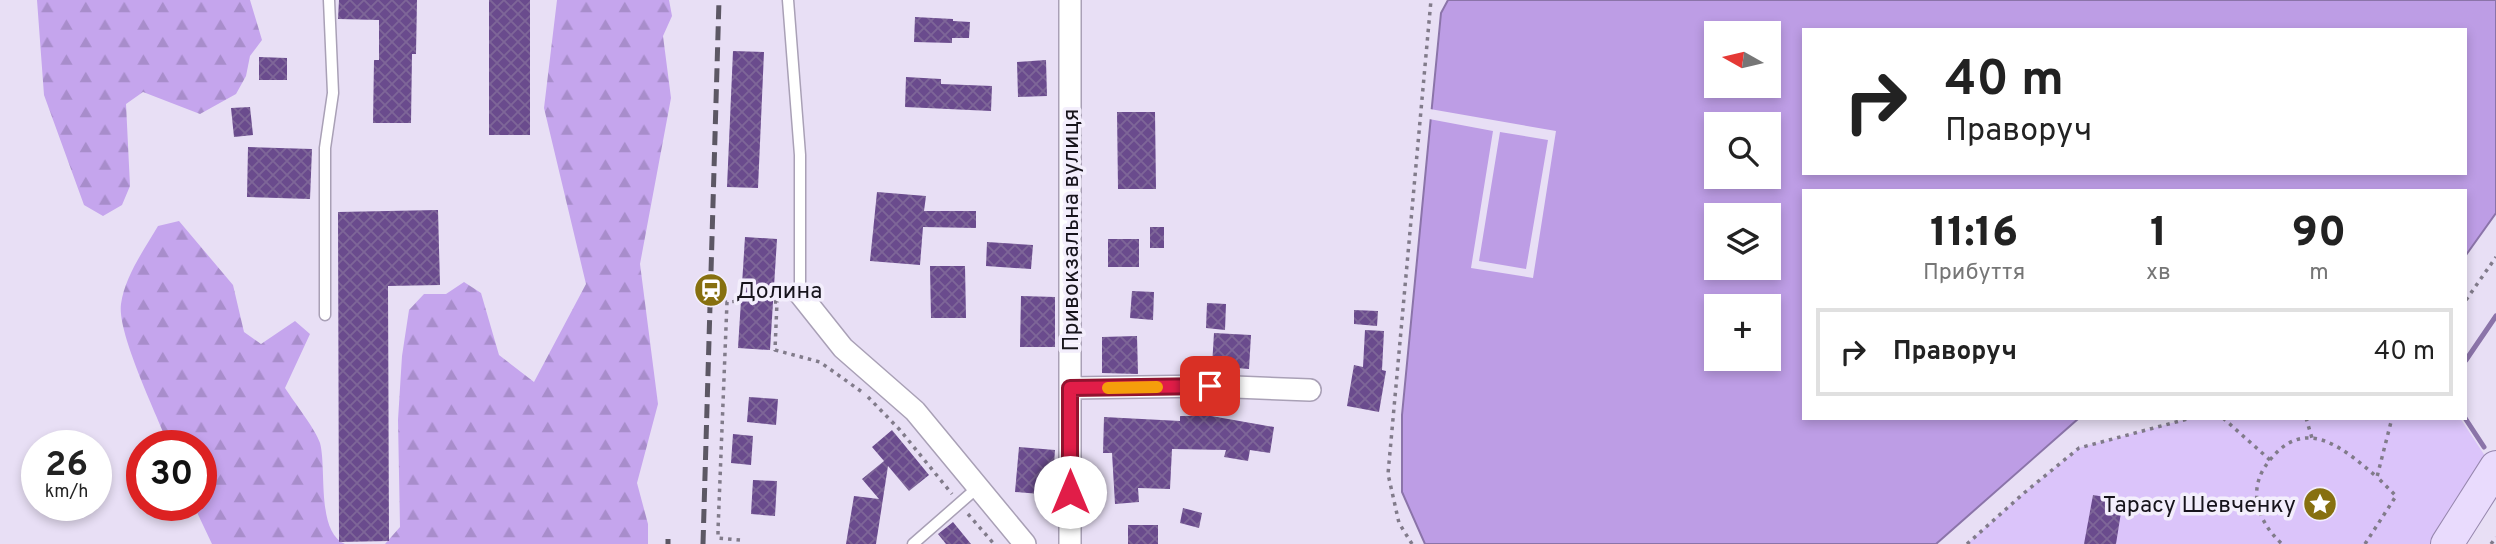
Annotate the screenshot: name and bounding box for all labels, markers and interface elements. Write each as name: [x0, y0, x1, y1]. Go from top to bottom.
north arrow: [1704, 21, 1782, 98]
map controls: [1704, 21, 1781, 371]
text: 40 m: [1945, 51, 2064, 113]
icon: right: [1830, 56, 1921, 147]
street label: Привокзальна вулиця: [1058, 109, 1087, 351]
button: search: [1704, 112, 1781, 189]
text: Праворуч: [1945, 112, 2092, 152]
button: layers: [1704, 203, 1781, 280]
text: 11:16: [1930, 208, 2018, 261]
text: 1: [2150, 208, 2167, 261]
text: 90: [2292, 208, 2346, 261]
text: Прибуття: [1923, 259, 2025, 288]
text: хв: [2146, 259, 2171, 288]
text: m: [2309, 259, 2329, 288]
station icon: Долина: [692, 271, 730, 309]
place label: Долина: [736, 278, 822, 307]
button: +: [1704, 294, 1781, 371]
icon: right: [1834, 333, 1872, 371]
text: Праворуч: [1893, 336, 2017, 369]
text: 40 m: [2374, 336, 2435, 369]
pin: [1180, 356, 1240, 416]
icon: arrive: [1191, 367, 1229, 405]
speed limit sign: 30: [126, 430, 217, 521]
text: 26: [45, 444, 88, 488]
position arrow: [1033, 455, 1107, 529]
text: km/h: [45, 481, 88, 504]
place icon: Тарасу Шевченку: [2301, 485, 2339, 523]
place label: Тарасу Шевченку: [2103, 492, 2296, 521]

